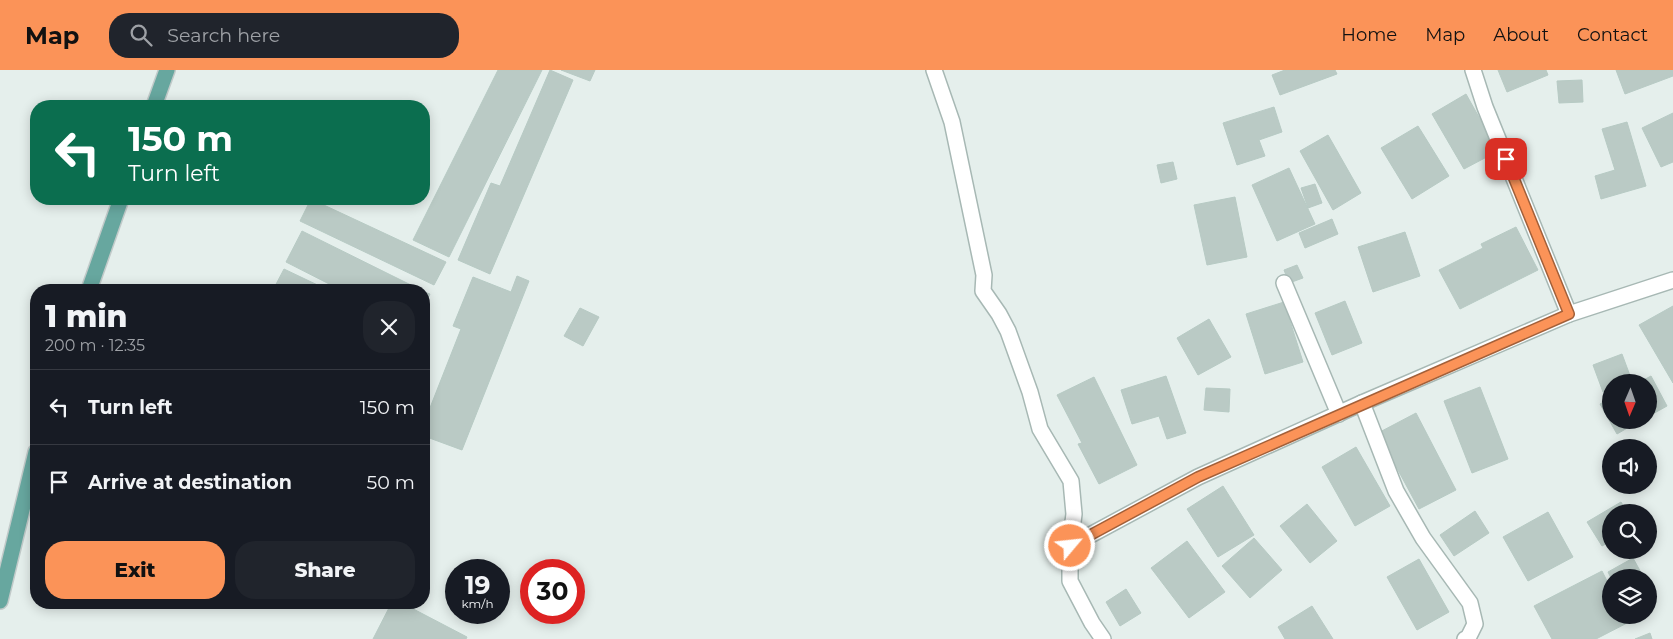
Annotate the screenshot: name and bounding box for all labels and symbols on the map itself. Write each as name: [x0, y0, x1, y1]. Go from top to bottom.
pin: [1485, 138, 1527, 180]
north arrow: [1602, 374, 1658, 429]
position arrow: [1043, 519, 1095, 571]
speed limit sign: 30: [520, 559, 585, 624]

